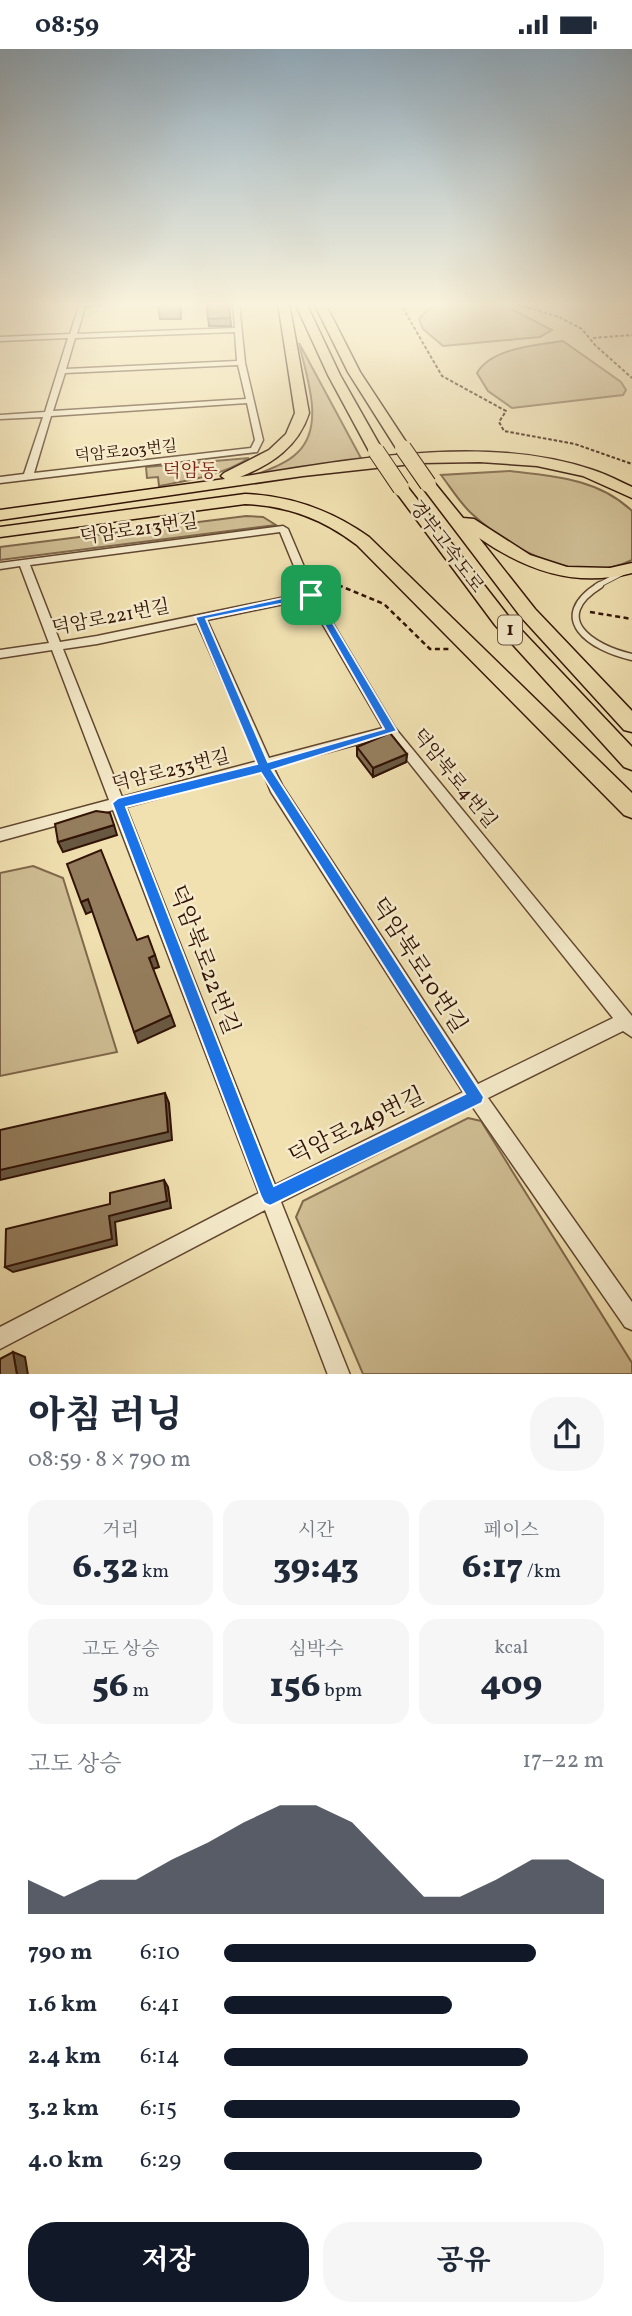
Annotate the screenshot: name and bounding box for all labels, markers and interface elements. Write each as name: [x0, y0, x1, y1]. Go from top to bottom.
text: 08:59: [35, 7, 99, 43]
street label: 덕암로203번길: [74, 436, 178, 468]
district label: 덕암동: [162, 459, 218, 485]
street label: 경부고속도로: [402, 495, 490, 599]
street label: 덕암로213번길: [78, 509, 200, 551]
pin: [281, 565, 341, 625]
icon: arrive: [292, 576, 330, 614]
street label: 덕암로221번길: [50, 594, 172, 642]
road number: 1: [498, 615, 522, 645]
street label: 덕암북로4번길: [406, 724, 502, 834]
street label: 덕암로233번길: [109, 744, 233, 798]
street label: 덕암북로22번길: [160, 881, 246, 1039]
street label: 덕암북로10번길: [362, 892, 474, 1040]
street label: 덕암로249번길: [284, 1080, 430, 1174]
text: 아침 러닝: [28, 1391, 182, 1444]
button: share: [530, 1397, 604, 1471]
text: 08:59 · 8 × 790 m: [28, 1444, 191, 1476]
text: 거리: [102, 1518, 139, 1544]
text: 시간: [298, 1518, 334, 1544]
text: 페이스: [484, 1518, 539, 1544]
text: 6.32: [72, 1544, 138, 1592]
text: 39:43: [273, 1544, 359, 1592]
text: 6:17: [462, 1544, 523, 1592]
text: km: [138, 1559, 169, 1585]
text: /km: [523, 1559, 561, 1585]
text: kcal: [494, 1635, 528, 1661]
text: 고도 상승: [82, 1637, 159, 1663]
text: 심박수: [288, 1637, 344, 1663]
text: 409: [480, 1661, 542, 1709]
text: 56: [92, 1663, 129, 1711]
text: 156: [270, 1663, 321, 1711]
text: m: [129, 1678, 149, 1704]
text: bpm: [321, 1678, 362, 1704]
text: 17–22 m: [522, 1745, 604, 1777]
text: 고도 상승: [28, 1749, 121, 1781]
text: 790 m: [28, 1937, 92, 1969]
text: 6:10: [140, 1937, 180, 1969]
text: 1.6 km: [28, 1989, 97, 2021]
text: 6:41: [140, 1989, 180, 2021]
text: 2.4 km: [28, 2041, 101, 2073]
text: 6:14: [140, 2041, 180, 2073]
text: 3.2 km: [28, 2093, 99, 2125]
text: 6:15: [140, 2093, 177, 2125]
text: 4.0 km: [28, 2145, 103, 2177]
text: 6:29: [140, 2145, 181, 2177]
button: 저장: [28, 2222, 309, 2302]
button: 공유: [323, 2222, 604, 2302]

